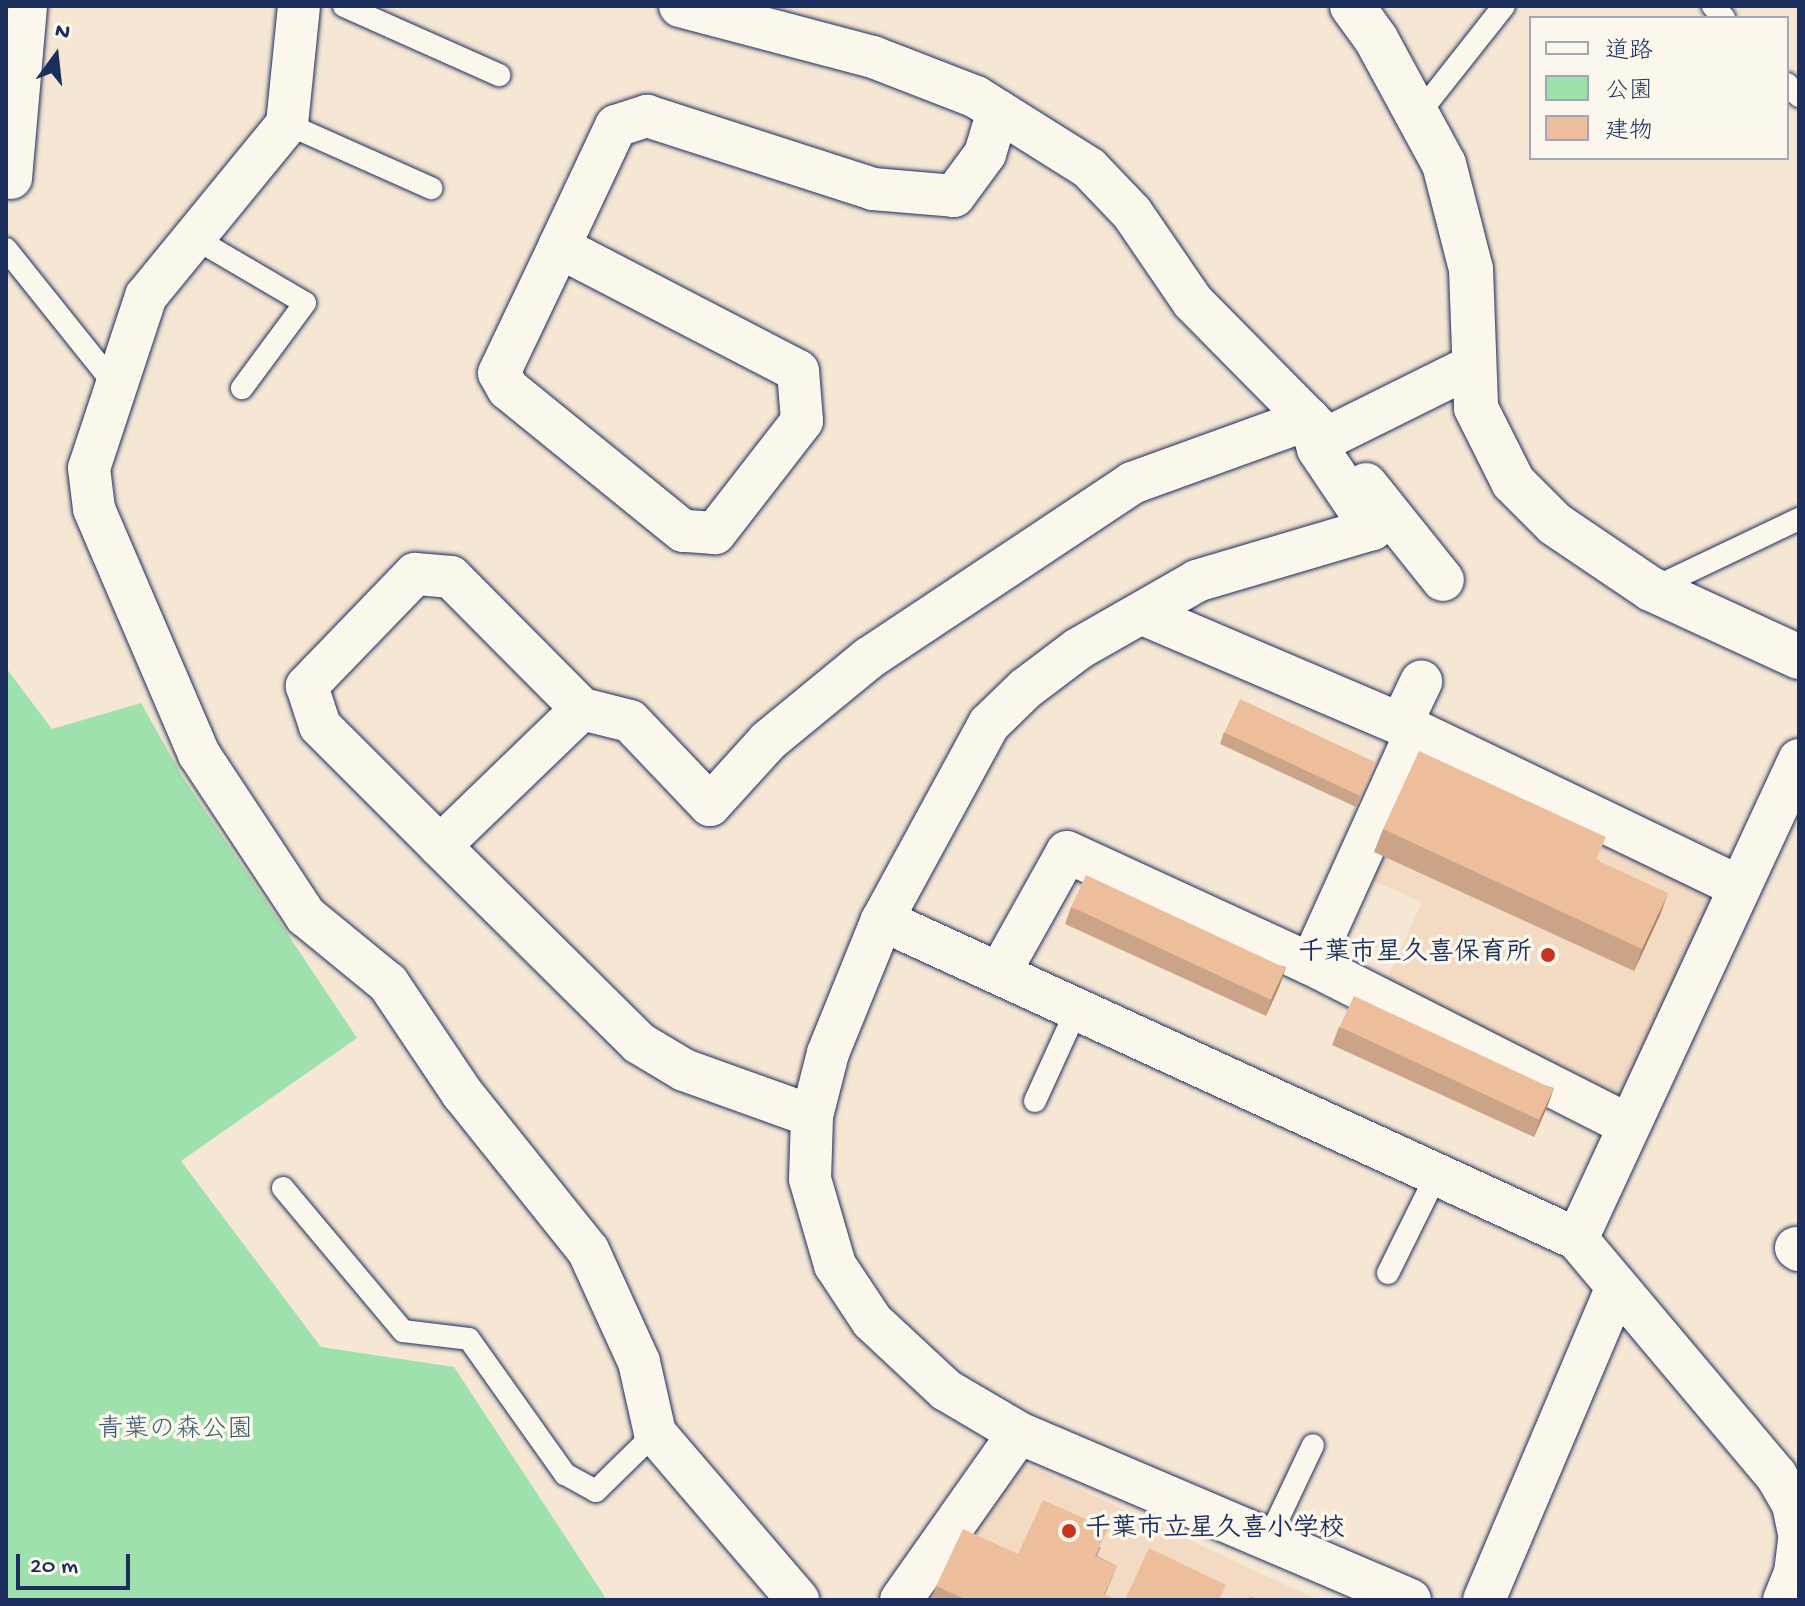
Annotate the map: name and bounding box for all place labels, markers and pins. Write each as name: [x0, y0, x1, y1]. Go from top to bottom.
place label: 千葉市星久喜保育所: [1298, 939, 1532, 971]
marker: 千葉市星久喜保育所: [1539, 946, 1557, 964]
place label: 千葉市立星久喜小学校: [1085, 1515, 1345, 1547]
marker: 千葉市立星久喜小学校: [1060, 1522, 1078, 1540]

